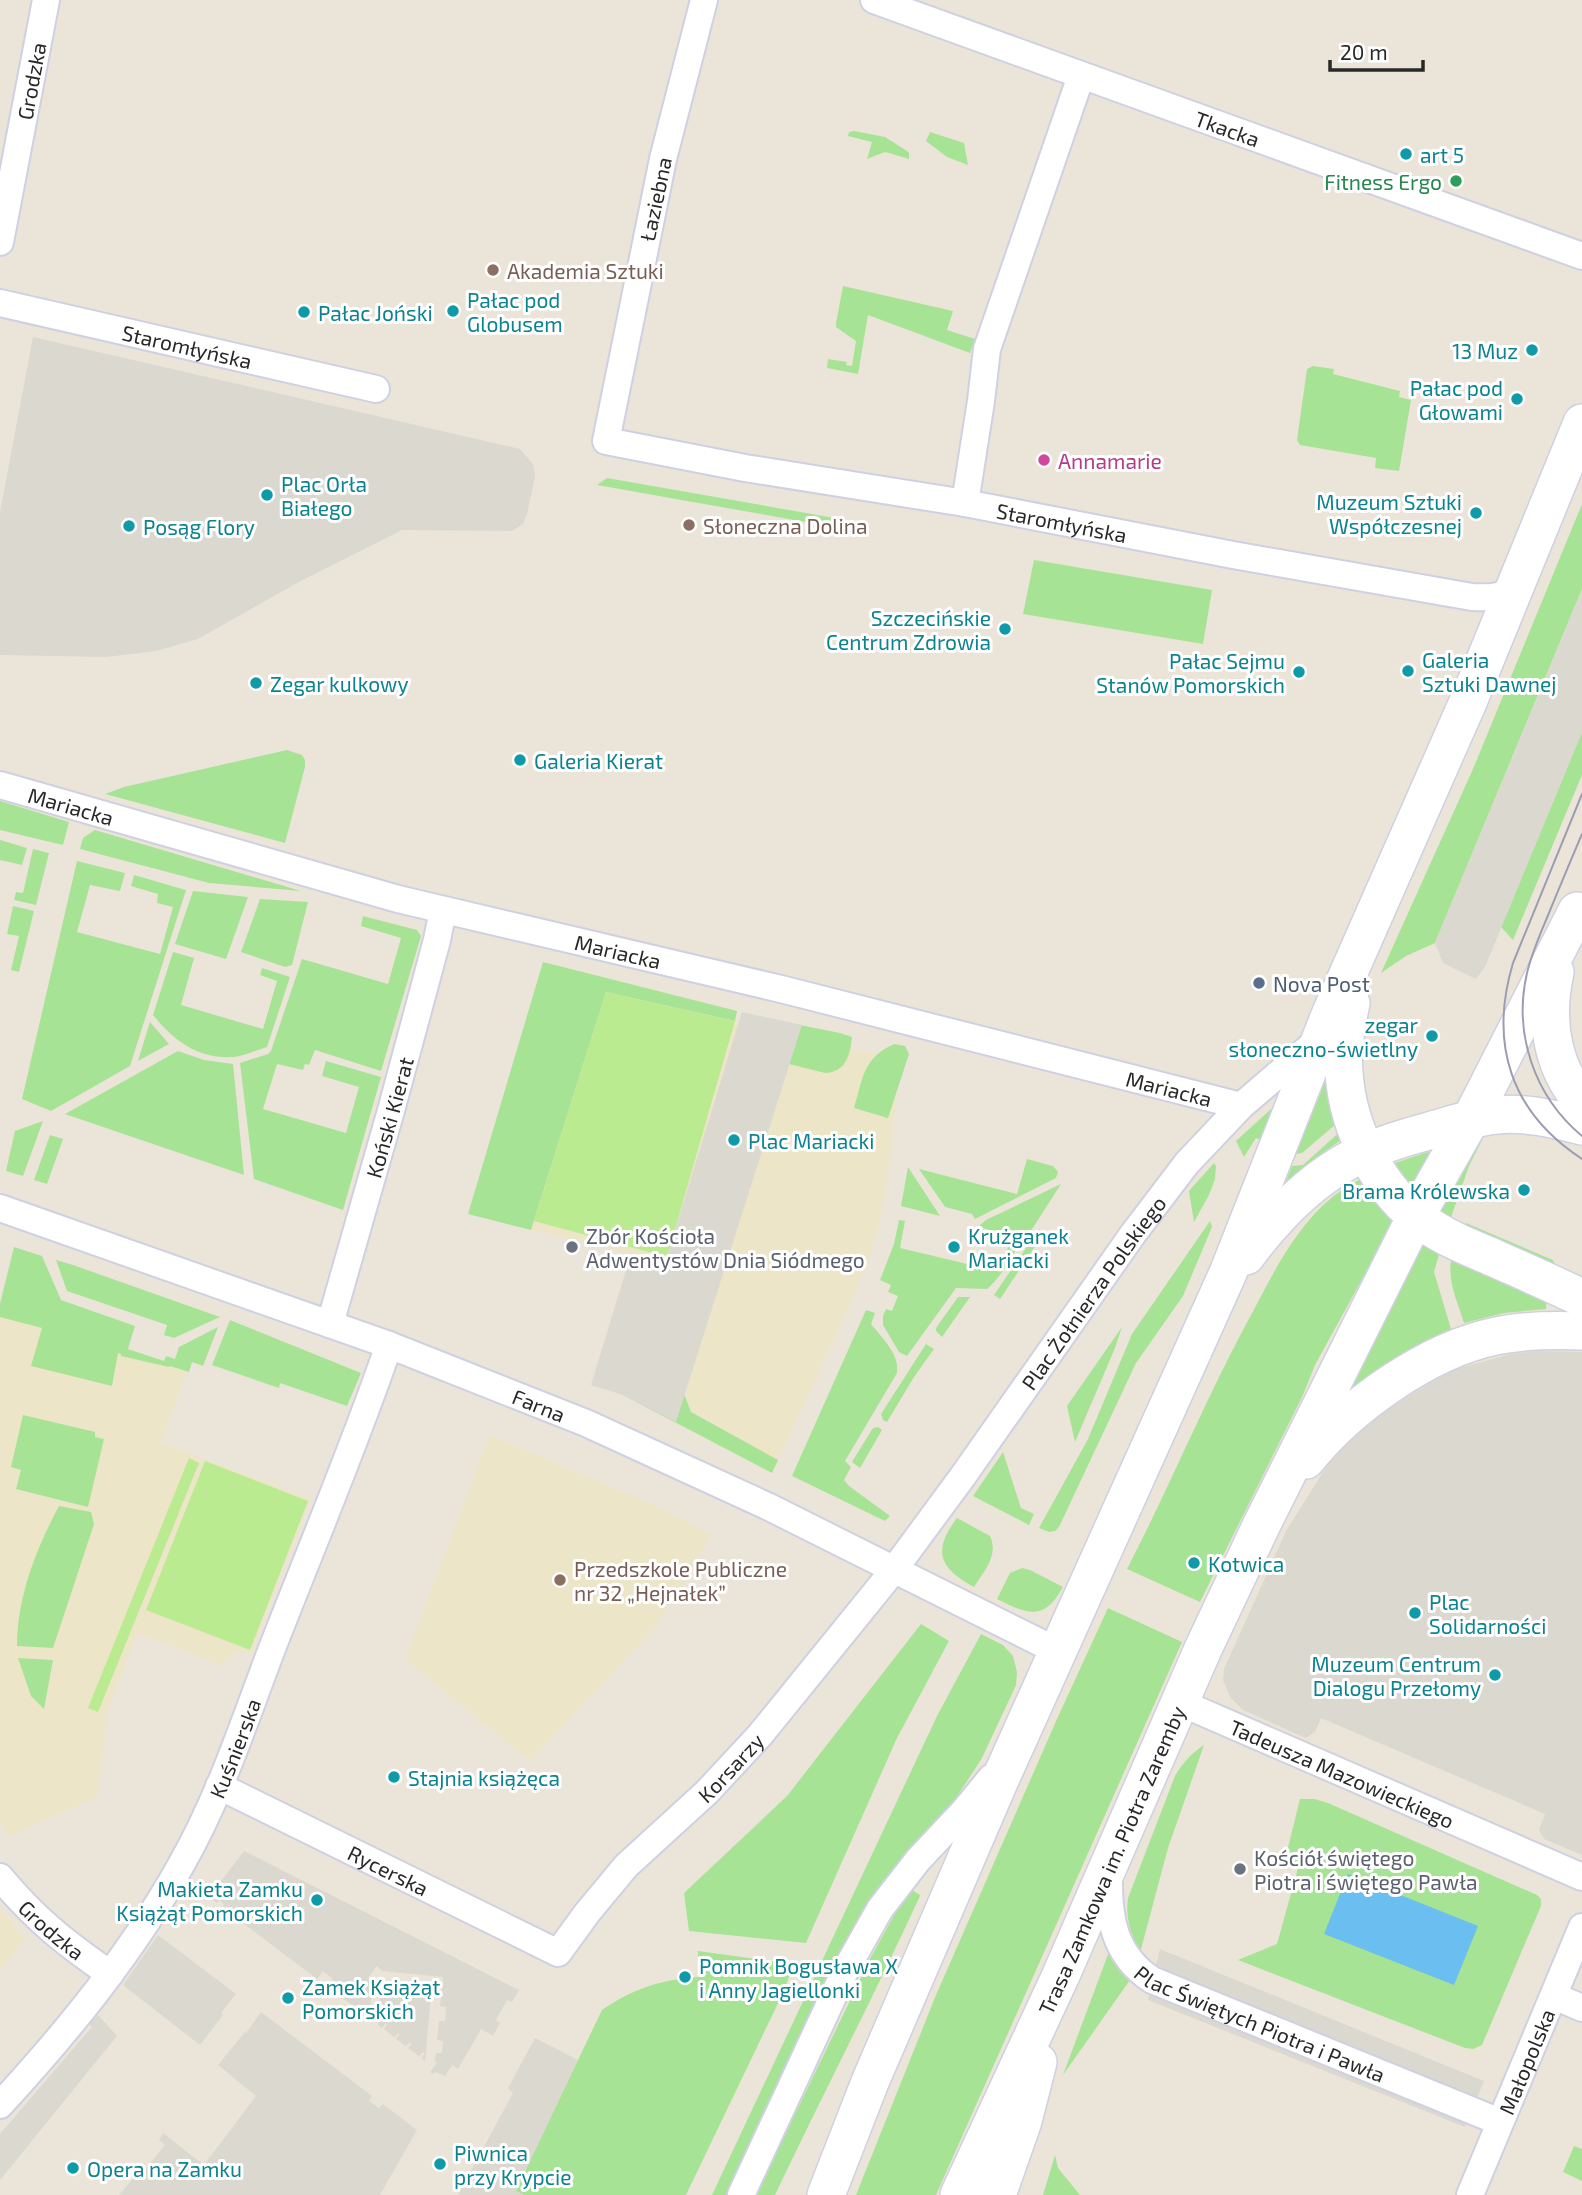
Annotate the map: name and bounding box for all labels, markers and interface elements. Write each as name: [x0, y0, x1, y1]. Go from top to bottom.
scale bar: [1330, 28, 1423, 72]
text: 20 m: [1340, 39, 1388, 64]
street label: Grodzka: [11, 40, 50, 122]
street label: Tkacka: [1192, 105, 1263, 151]
place label: art 5: [1420, 142, 1464, 167]
marker: art 5: [1398, 146, 1414, 162]
street label: Łaziebna: [634, 155, 676, 243]
place label: Fitness Ergo: [1324, 169, 1442, 194]
marker: Fitness Ergo: [1448, 173, 1464, 189]
place label: Akademia Sztuki: [507, 258, 664, 283]
marker: Akademia Sztuki: [485, 262, 501, 278]
place label: Pałac pod Globusem: [467, 287, 563, 336]
place label: Pałac Joński: [318, 300, 433, 325]
marker: Pałac pod Globusem: [445, 303, 461, 319]
marker: Pałac Joński: [296, 304, 312, 320]
street label: Staromłyńska: [120, 319, 254, 373]
place label: 13 Muz: [1452, 338, 1518, 363]
marker: 13 Muz: [1524, 342, 1540, 358]
place label: Pałac pod Głowami: [1410, 375, 1503, 424]
marker: Pałac pod Głowami: [1509, 391, 1525, 407]
place label: Annamarie: [1058, 448, 1162, 473]
marker: Annamarie: [1036, 452, 1052, 468]
place label: Plac Orła Białego: [281, 471, 367, 520]
marker: Plac Orła Białego: [259, 487, 275, 503]
place label: Muzeum Sztuki Współczesnej: [1316, 489, 1462, 539]
street label: Staromłyńska: [995, 497, 1129, 547]
marker: Muzeum Sztuki Współczesnej: [1468, 505, 1484, 521]
place label: Słoneczna Dolina: [703, 513, 868, 538]
place label: Posąg Flory: [143, 514, 255, 539]
marker: Słoneczna Dolina: [681, 517, 697, 533]
marker: Posąg Flory: [121, 518, 137, 534]
place label: Szczecińskie Centrum Zdrowia: [826, 605, 991, 654]
marker: Szczecińskie Centrum Zdrowia: [997, 621, 1013, 637]
place label: Galeria Sztuki Dawnej: [1422, 647, 1557, 697]
place label: Pałac Sejmu Stanów Pomorskich: [1096, 648, 1285, 697]
marker: Galeria Sztuki Dawnej: [1400, 663, 1416, 679]
marker: Pałac Sejmu Stanów Pomorskich: [1291, 664, 1307, 680]
place label: Zegar kulkowy: [270, 671, 409, 696]
marker: Zegar kulkowy: [248, 675, 264, 691]
place label: Galeria Kierat: [534, 748, 663, 773]
marker: Galeria Kierat: [512, 752, 528, 768]
street label: Mariacka: [26, 781, 117, 829]
street label: Mariacka: [572, 929, 664, 973]
place label: Nova Post: [1273, 971, 1370, 996]
marker: Nova Post: [1251, 975, 1267, 991]
place label: zegar słoneczno-świetlny: [1228, 1012, 1419, 1061]
marker: zegar słoneczno-świetlny: [1424, 1028, 1440, 1044]
street label: Koński Kierat: [360, 1054, 417, 1181]
street label: Mariacka: [1124, 1065, 1215, 1111]
place label: Plac Mariacki: [748, 1128, 874, 1153]
marker: Plac Mariacki: [726, 1132, 742, 1148]
place label: Brama Królewska: [1342, 1178, 1510, 1203]
marker: Brama Królewska: [1516, 1182, 1532, 1198]
street label: Plac Żołnierza Polskiego: [1015, 1191, 1170, 1394]
place label: Zbór Kościoła Adwentystów Dnia Siódmego: [586, 1223, 865, 1272]
place label: Krużganek Mariacki: [968, 1223, 1069, 1272]
marker: Zbór Kościoła Adwentystów Dnia Siódmego: [564, 1239, 580, 1255]
marker: Krużganek Mariacki: [946, 1239, 962, 1255]
street label: Farna: [509, 1383, 569, 1426]
place label: Kotwica: [1208, 1551, 1284, 1576]
marker: Kotwica: [1186, 1555, 1202, 1571]
place label: Przedszkole Publiczne nr 32 „Hejnałek”: [574, 1556, 787, 1606]
marker: Przedszkole Publiczne nr 32 „Hejnałek”: [552, 1572, 568, 1588]
place label: Plac Solidarności: [1429, 1589, 1546, 1638]
marker: Plac Solidarności: [1407, 1605, 1423, 1621]
place label: Muzeum Centrum Dialogu Przełomy: [1311, 1651, 1481, 1700]
marker: Muzeum Centrum Dialogu Przełomy: [1487, 1667, 1503, 1683]
street label: Kuśnierska: [203, 1695, 265, 1802]
street label: Trasa Zamkowa im. Piotra Zaremby: [1032, 1702, 1189, 2018]
street label: Tadeusza Mazowieckiego: [1226, 1713, 1458, 1833]
street label: Korsarzy: [692, 1728, 768, 1807]
place label: Stajnia książęca: [408, 1765, 560, 1791]
marker: Stajnia książęca: [386, 1769, 402, 1785]
street label: Rycerska: [344, 1839, 433, 1900]
place label: Kościół świętego Piotra i świętego Pawła: [1254, 1845, 1478, 1894]
marker: Kościół świętego Piotra i świętego Pawła: [1232, 1861, 1248, 1877]
place label: Makieta Zamku Książąt Pomorskich: [116, 1876, 303, 1925]
marker: Makieta Zamku Książąt Pomorskich: [309, 1892, 325, 1908]
street label: Grodzka: [14, 1894, 90, 1964]
place label: Pomnik Bogusława X i Anny Jagiellonki: [699, 1953, 898, 2002]
street label: Plac Świętych Piotra i Pawła: [1130, 1960, 1389, 2086]
marker: Pomnik Bogusława X i Anny Jagiellonki: [677, 1969, 693, 1985]
place label: Zamek Książąt Pomorskich: [302, 1974, 440, 2023]
marker: Zamek Książąt Pomorskich: [280, 1990, 296, 2006]
street label: Małopolska: [1493, 2005, 1559, 2118]
place label: Piwnica przy Krypcie: [454, 2140, 572, 2189]
place label: Opera na Zamku: [87, 2156, 242, 2181]
marker: Piwnica przy Krypcie: [432, 2156, 448, 2172]
marker: Opera na Zamku: [65, 2160, 81, 2176]

